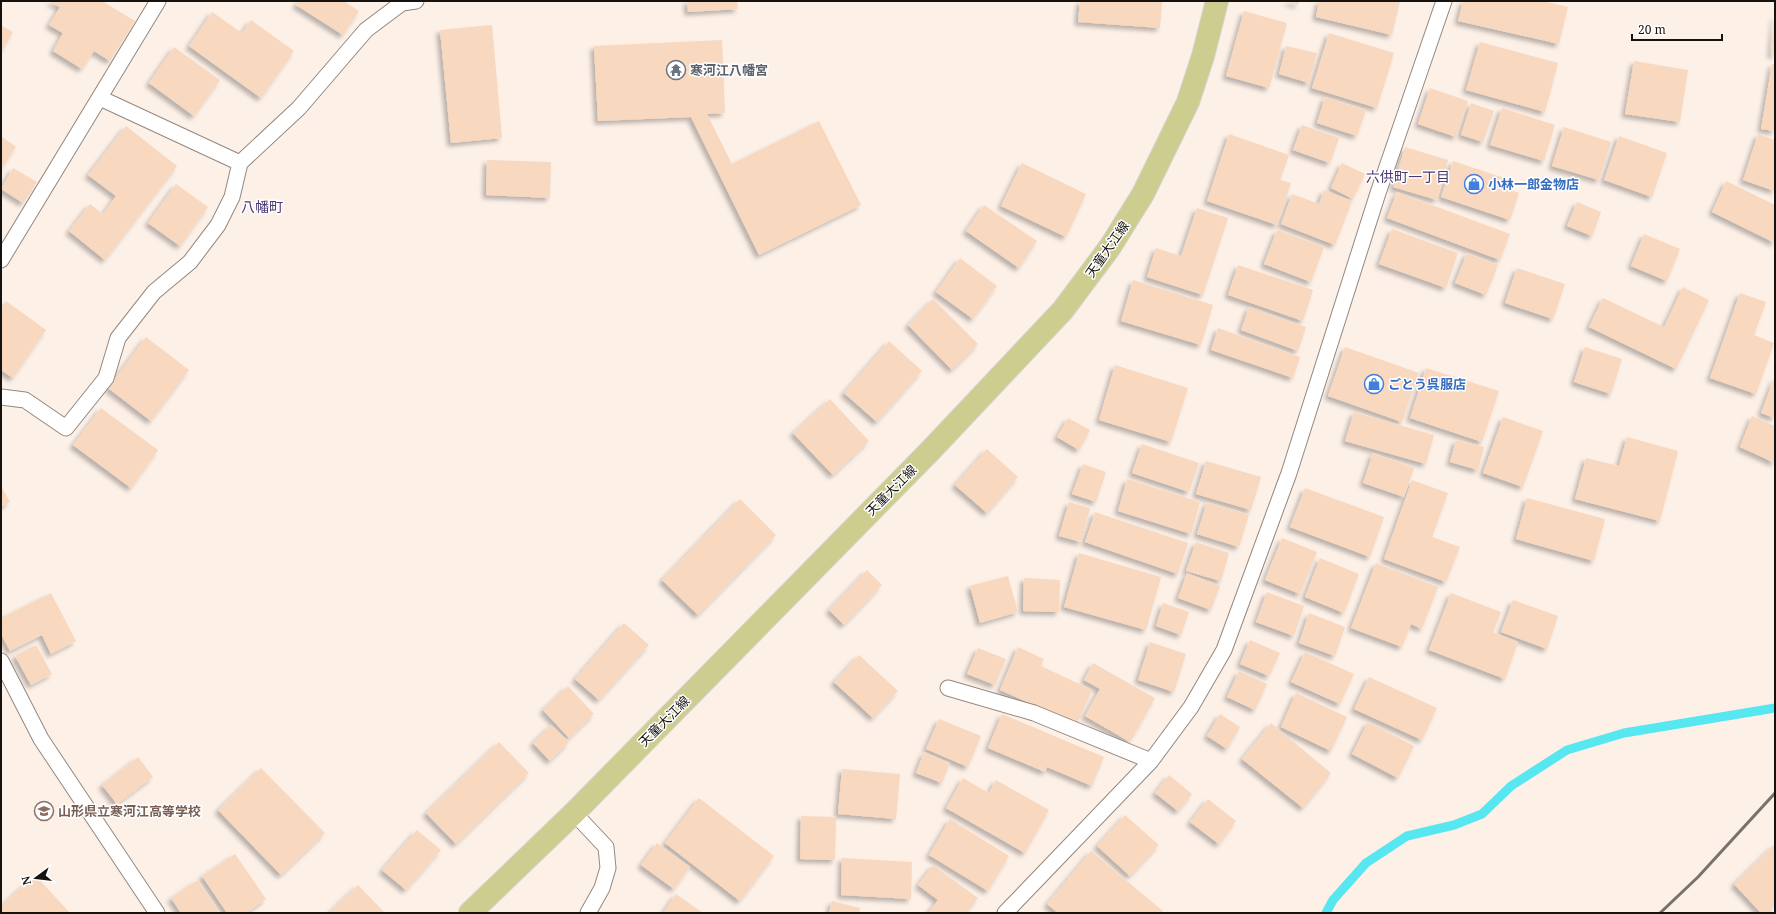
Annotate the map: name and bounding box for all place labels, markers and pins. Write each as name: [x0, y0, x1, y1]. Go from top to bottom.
temple icon: 寒河江八幡宮: [665, 59, 687, 81]
place label: 寒河江八幡宮: [690, 61, 768, 79]
shop icon: 小林一郎金物店: [1463, 173, 1485, 195]
place label: 小林一郎金物店: [1488, 175, 1579, 193]
shop icon: ごとう呉服店: [1363, 373, 1385, 395]
place label: ごとう呉服店: [1388, 375, 1466, 393]
school or university icon: 山形県立寒河江高等学校: [33, 800, 55, 822]
place label: 山形県立寒河江高等学校: [58, 802, 201, 820]

